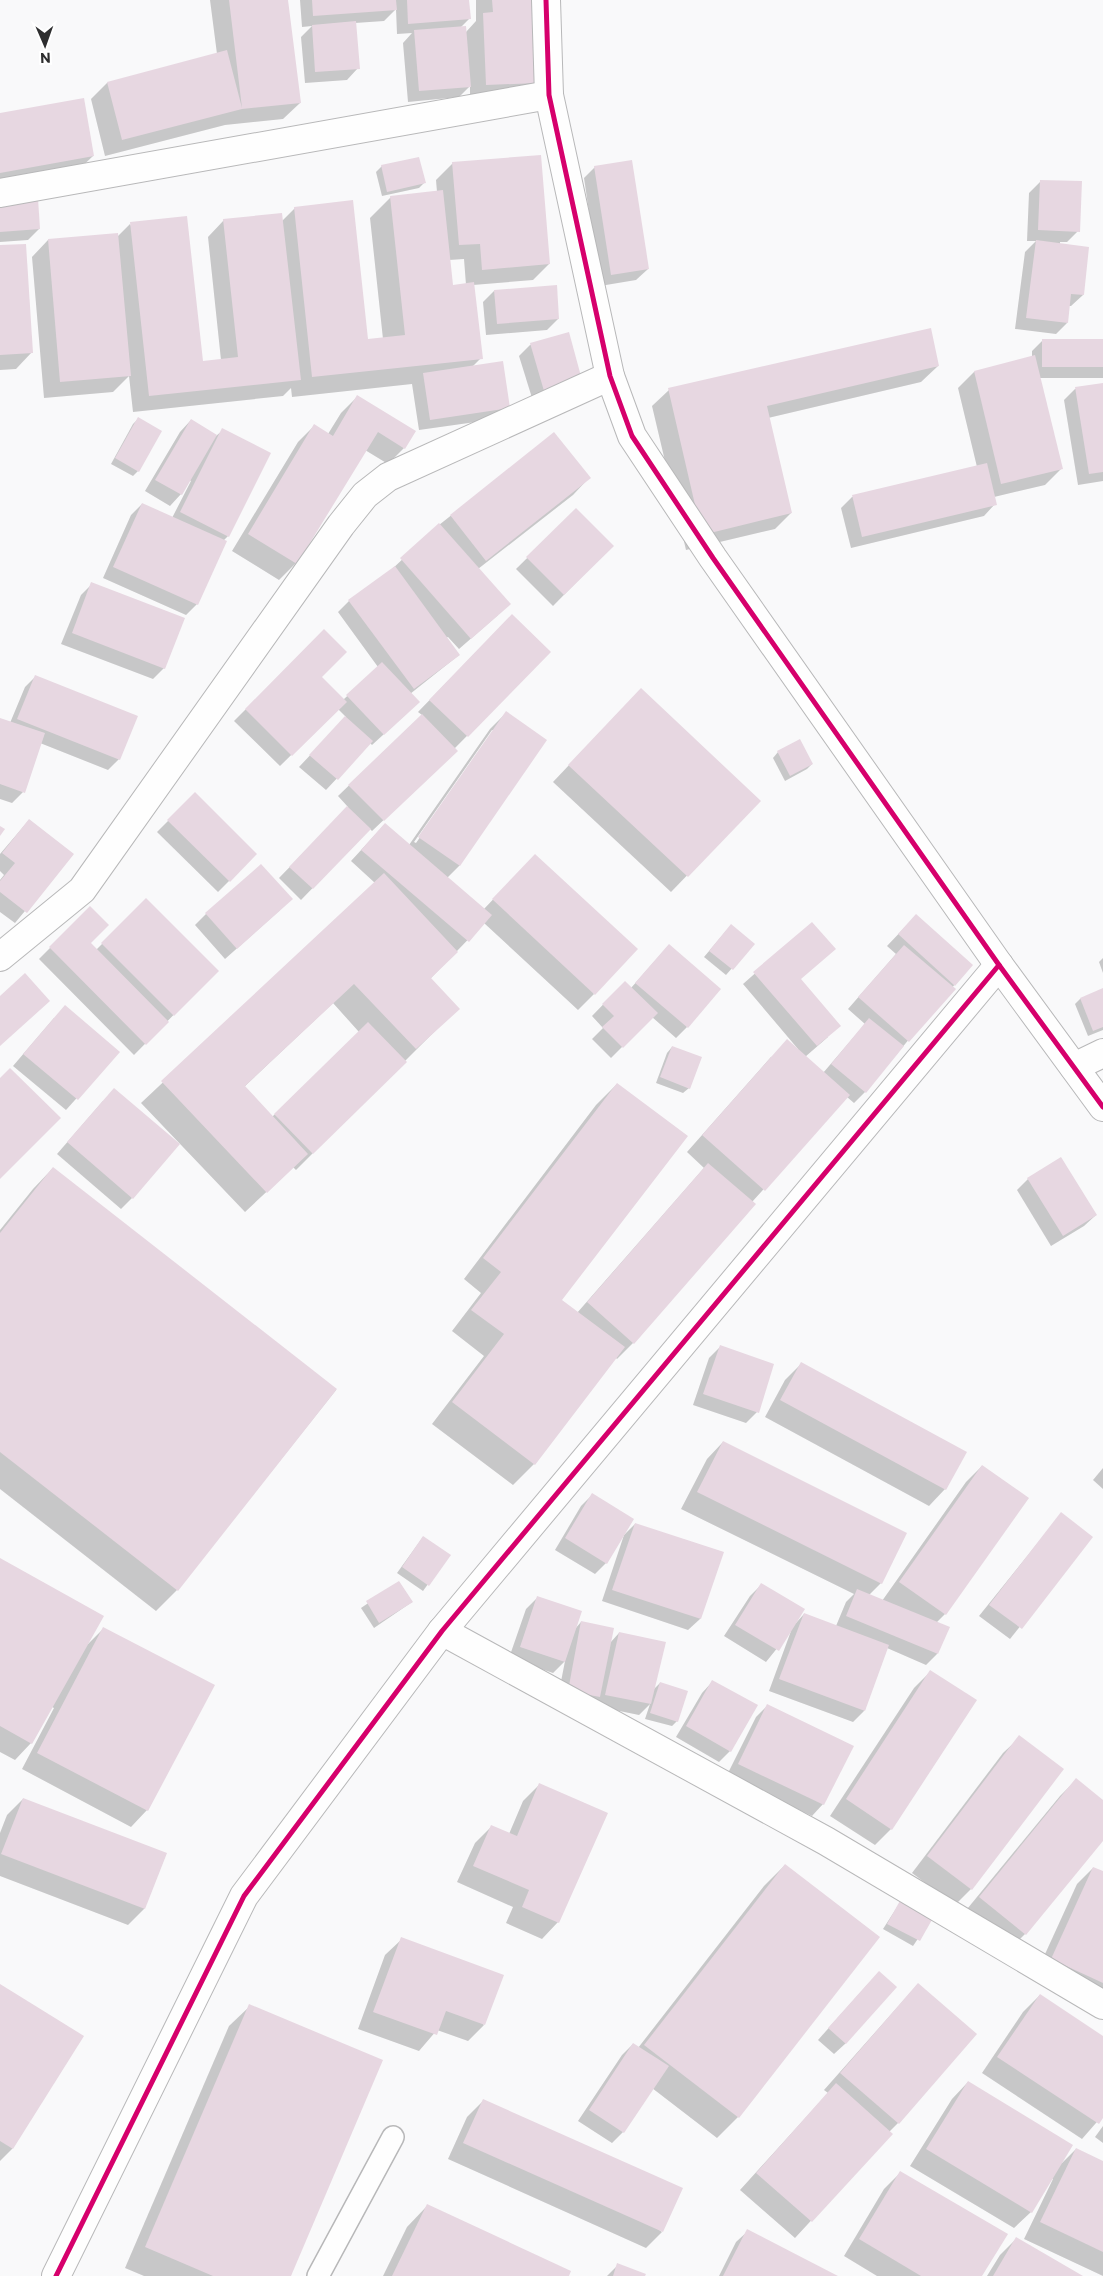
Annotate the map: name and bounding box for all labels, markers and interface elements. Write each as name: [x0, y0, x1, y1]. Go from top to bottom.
north arrow: [20, 20, 70, 70]
text: N: [40, 50, 51, 67]

